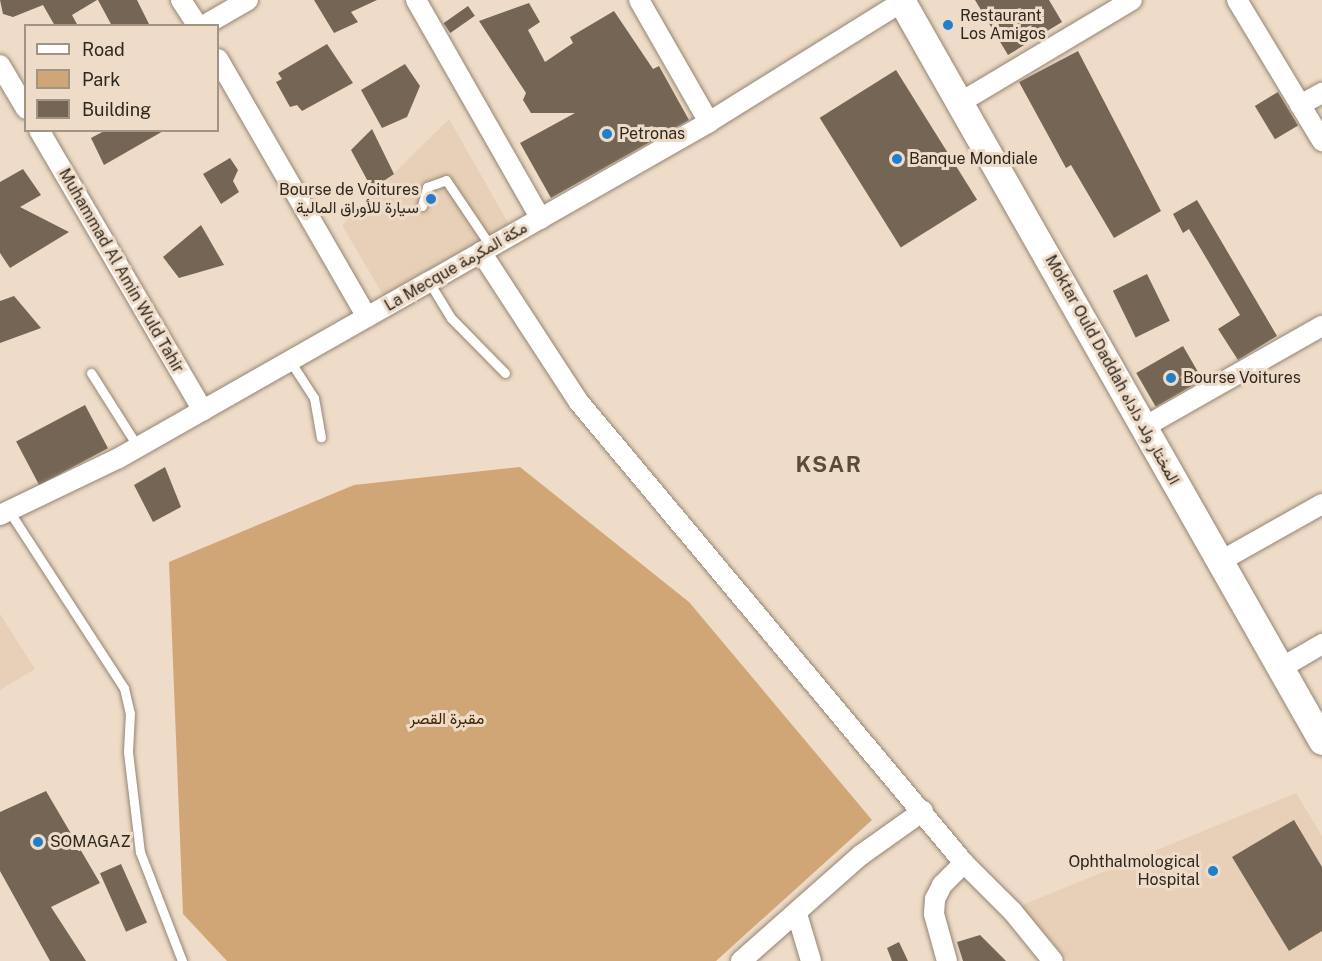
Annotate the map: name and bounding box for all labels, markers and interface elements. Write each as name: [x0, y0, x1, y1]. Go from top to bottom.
place label: Restaurant Los Amigos: [960, 6, 1046, 44]
marker: Restaurant Los Amigos: [941, 18, 955, 32]
legend: [24, 24, 219, 132]
text: Road: [82, 39, 125, 60]
text: Park: [82, 69, 120, 90]
text: Building: [82, 99, 151, 120]
place label: Petronas: [619, 124, 685, 144]
marker: Petronas: [600, 127, 614, 141]
place label: Banque Mondiale: [909, 149, 1038, 169]
marker: Banque Mondiale: [890, 152, 904, 166]
street label: Muhammad Al Amin Wuld Tahir: [54, 165, 188, 377]
place label: Bourse de Voitures سيارة للأوراق المالية: [278, 180, 419, 218]
marker: Bourse de Voitures سيارة للأوراق المالية: [424, 192, 438, 206]
street label: La Mecque مكة المكرمة: [381, 218, 531, 316]
street label: Moktar Ould Daddah المختار ولد داداه: [1041, 252, 1183, 488]
place label: Bourse Voitures: [1183, 368, 1301, 388]
marker: Bourse Voitures: [1164, 371, 1178, 385]
district label: KSAR: [795, 452, 863, 478]
park label: مقبرة القصر: [410, 709, 484, 729]
place label: SOMAGAZ: [50, 832, 131, 852]
marker: SOMAGAZ: [31, 835, 45, 849]
place label: Ophthalmological Hospital: [1068, 852, 1200, 890]
marker: Ophthalmological Hospital: [1204, 862, 1222, 880]

